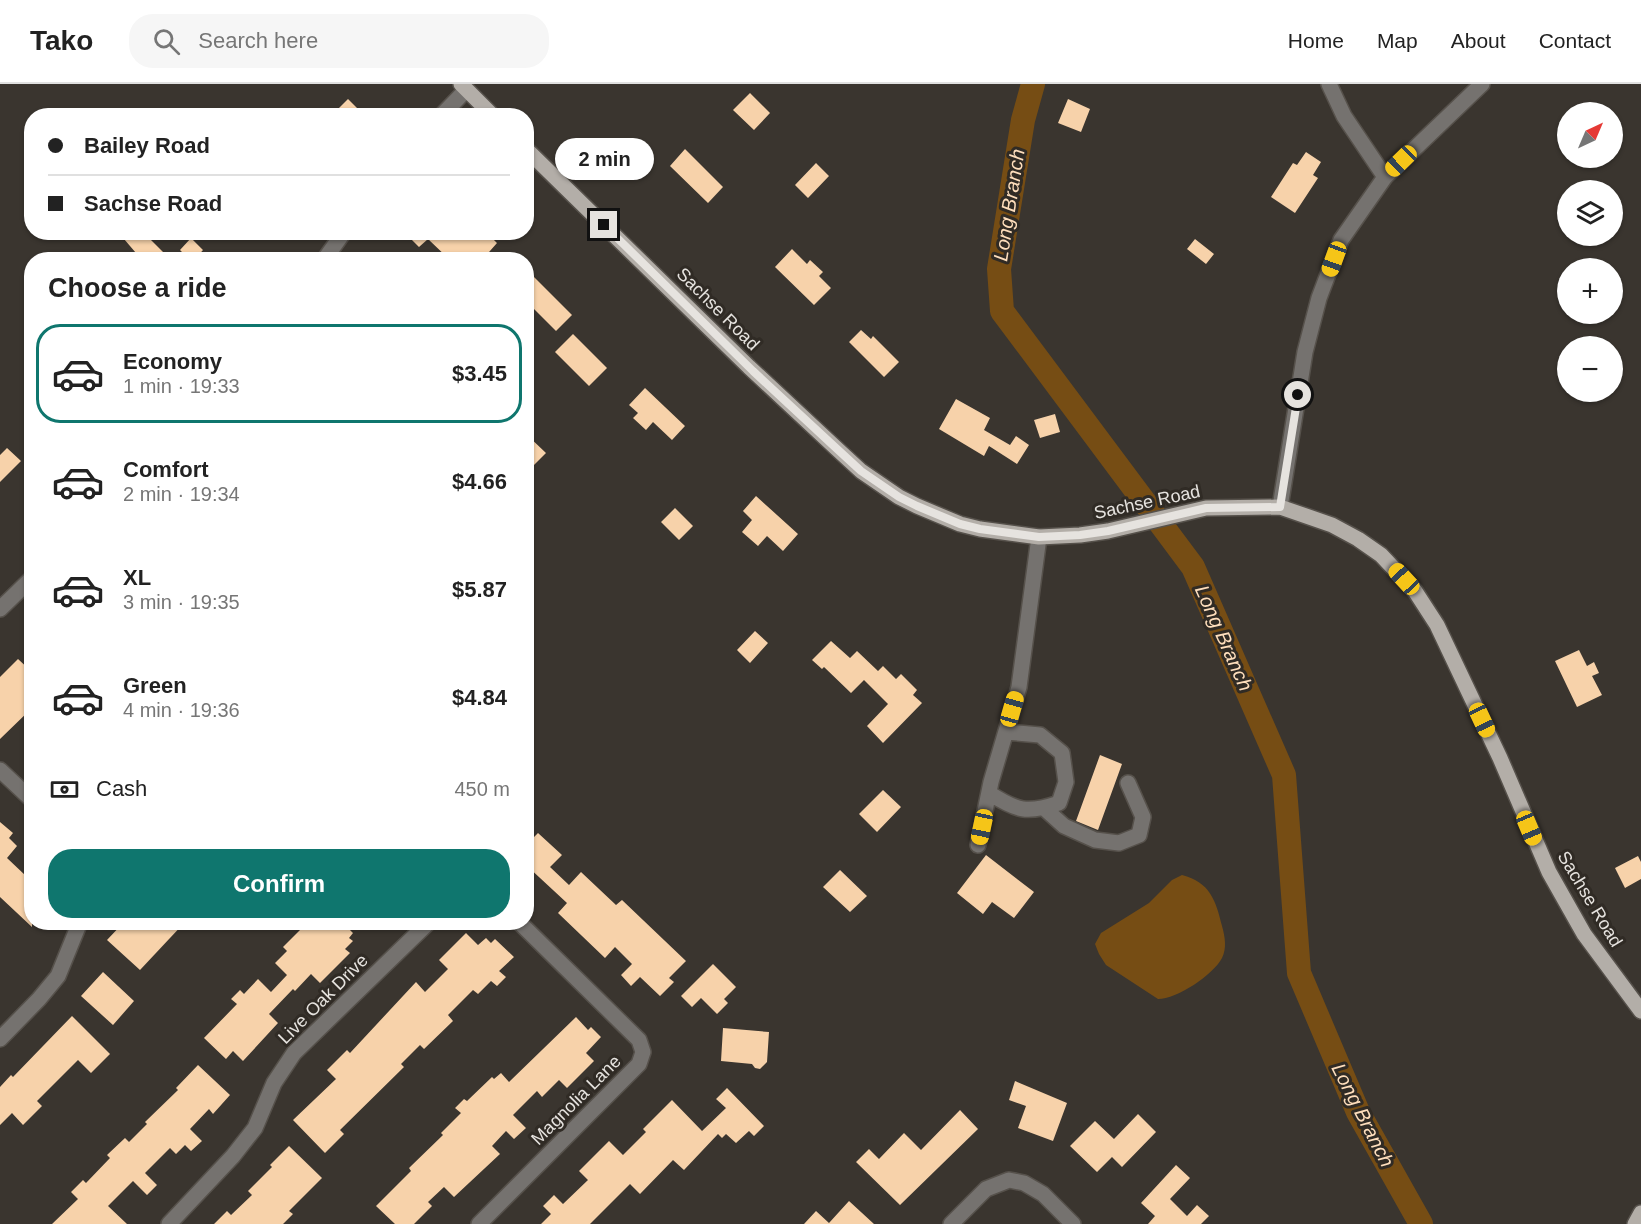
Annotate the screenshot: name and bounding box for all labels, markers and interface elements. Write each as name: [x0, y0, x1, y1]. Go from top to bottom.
search box: [129, 14, 549, 68]
text: Tako: [30, 25, 93, 56]
icon: search: [150, 25, 183, 58]
text: Search here: [198, 28, 318, 53]
text: Home: [1288, 29, 1344, 52]
text: Map: [1377, 29, 1418, 52]
text: About: [1451, 29, 1506, 52]
text: Contact: [1539, 29, 1611, 52]
north arrow: [1557, 102, 1623, 168]
map controls: [1557, 102, 1623, 402]
text: Bailey Road: [84, 133, 210, 158]
callout: 2 min: [554, 138, 654, 180]
car: [1382, 142, 1420, 180]
water label: Long Branch: [989, 147, 1029, 263]
text: 2 min: [578, 148, 631, 170]
button: layers: [1557, 180, 1623, 246]
text: Sachse Road: [84, 191, 222, 216]
route end: [590, 211, 617, 238]
car: [1319, 239, 1349, 279]
button: +: [1557, 258, 1623, 324]
street label: Sachse Road: [673, 264, 763, 354]
text: Choose a ride: [48, 273, 227, 303]
button: −: [1557, 336, 1623, 402]
icon: car: [51, 347, 105, 401]
text: Economy: [123, 349, 222, 374]
text: $3.45: [452, 361, 507, 386]
text: 1 min · 19:33: [123, 375, 240, 397]
route start: [1284, 381, 1311, 408]
icon: car: [51, 455, 105, 509]
text: Comfort: [123, 457, 209, 482]
text: $4.66: [452, 469, 507, 494]
street label: Sachse Road: [1092, 481, 1202, 523]
text: 2 min · 19:34: [123, 483, 240, 505]
car: [1385, 560, 1423, 598]
icon: car: [51, 563, 105, 617]
text: XL: [123, 565, 151, 590]
text: $5.87: [452, 577, 507, 602]
water label: Long Branch: [1191, 582, 1257, 694]
text: 3 min · 19:35: [123, 591, 240, 613]
icon: car: [51, 671, 105, 725]
text: Green: [123, 673, 187, 698]
text: $4.84: [452, 685, 507, 710]
car: [998, 689, 1026, 729]
text: 4 min · 19:36: [123, 699, 240, 721]
car: [1466, 700, 1498, 740]
icon: cash: [48, 773, 81, 806]
text: Cash: [96, 776, 147, 801]
text: 450 m: [454, 778, 510, 800]
car: [969, 808, 995, 846]
car: [1514, 808, 1544, 848]
street label: Sachse Road: [1554, 848, 1626, 950]
button: Confirm: [48, 849, 510, 918]
street label: Live Oak Drive: [274, 950, 372, 1048]
street label: Magnolia Lane: [527, 1051, 625, 1149]
water label: Long Branch: [1327, 1059, 1399, 1171]

